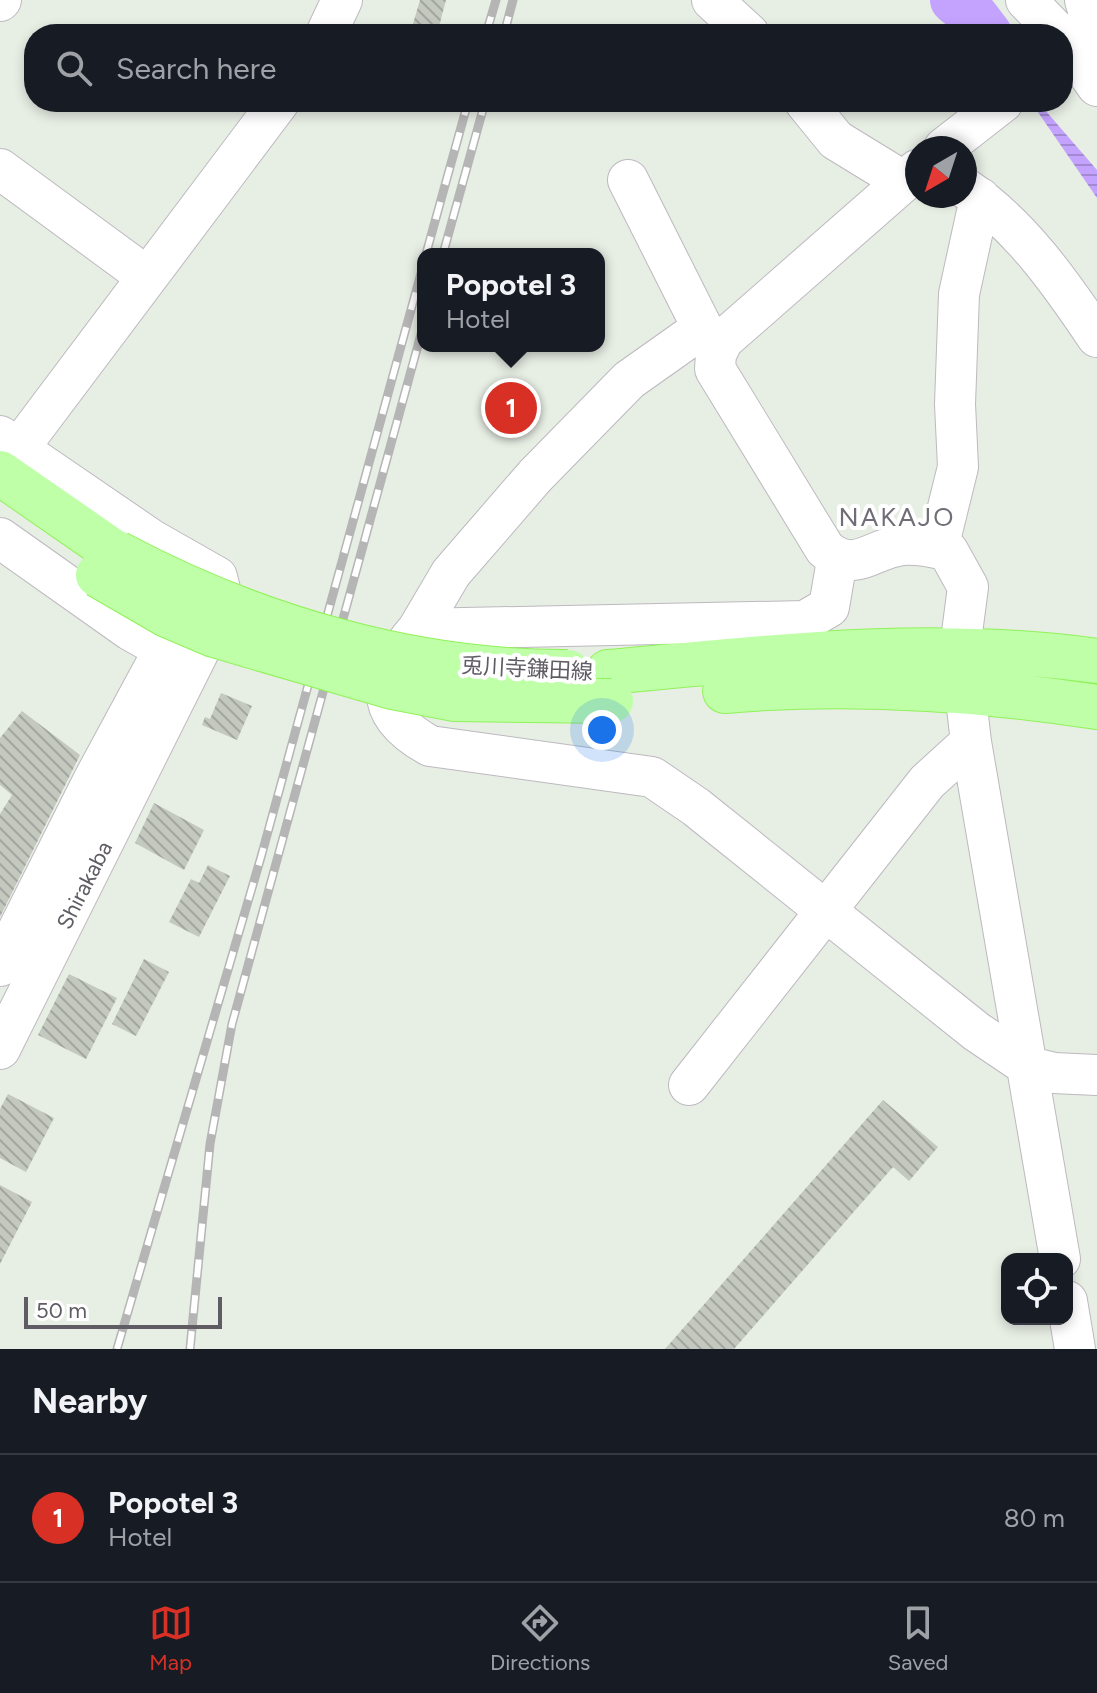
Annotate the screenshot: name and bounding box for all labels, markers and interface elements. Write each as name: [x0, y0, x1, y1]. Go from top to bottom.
search box: [24, 24, 1073, 112]
icon: search: [52, 46, 96, 90]
text: Search here: [116, 50, 276, 87]
north arrow: [905, 136, 977, 208]
popup: [417, 248, 605, 352]
text: Popotel 3: [446, 266, 576, 303]
text: Hotel: [446, 303, 510, 335]
pin: 1: [485, 378, 537, 438]
district label: NAKAJO: [839, 501, 955, 533]
street label: 兎川寺鎌田線: [460, 652, 594, 685]
your location: [582, 710, 622, 750]
street label: Shirakaba: [51, 837, 118, 934]
map controls: [1001, 1253, 1073, 1325]
button: locate: [1001, 1253, 1073, 1325]
scale bar: [24, 1293, 222, 1329]
text: 50 m: [36, 1297, 87, 1324]
text: Nearby: [32, 1381, 147, 1422]
text: Popotel 3: [108, 1484, 238, 1521]
text: 1: [53, 1502, 63, 1534]
text: 80 m: [1004, 1502, 1065, 1534]
text: Hotel: [108, 1521, 172, 1553]
tab: Map: [149, 1601, 193, 1676]
tab: Directions: [490, 1601, 590, 1676]
tab: Saved: [888, 1601, 948, 1676]

